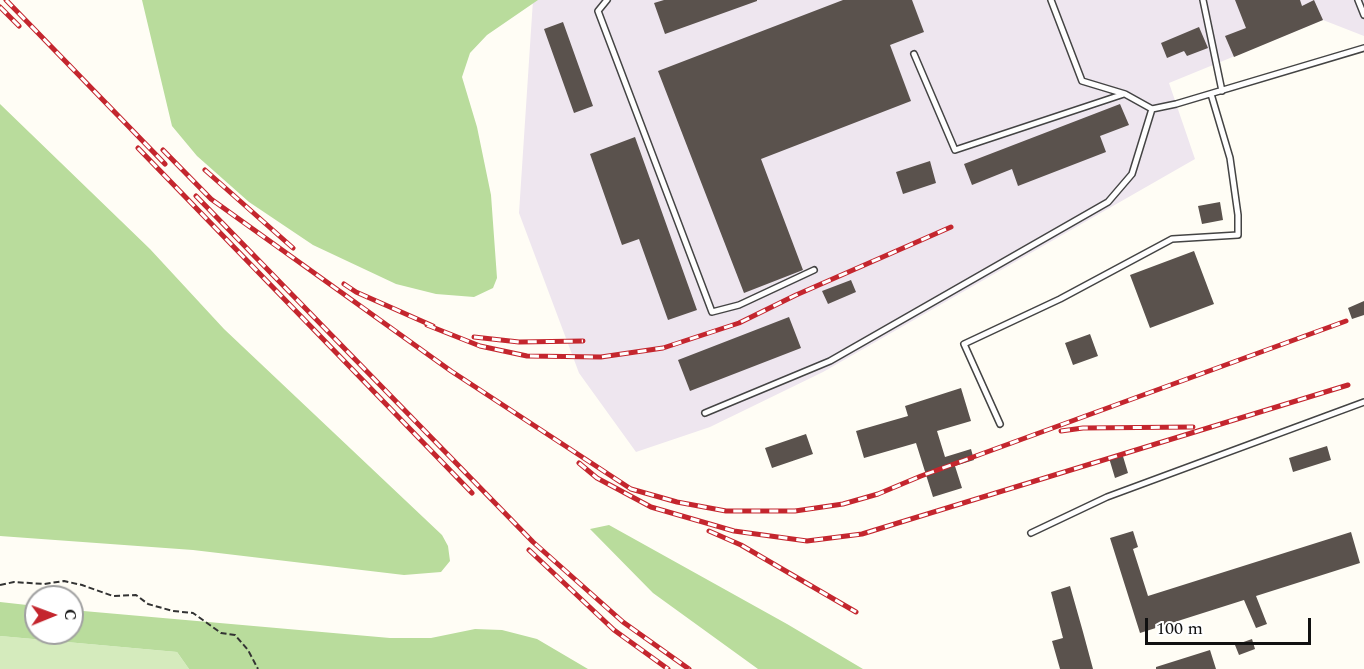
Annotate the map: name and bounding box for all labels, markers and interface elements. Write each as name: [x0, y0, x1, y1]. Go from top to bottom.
north arrow: [24, 585, 84, 645]
scale bar: [1148, 606, 1314, 644]
text: С: [58, 609, 82, 621]
text: 100 m: [1156, 615, 1203, 642]

